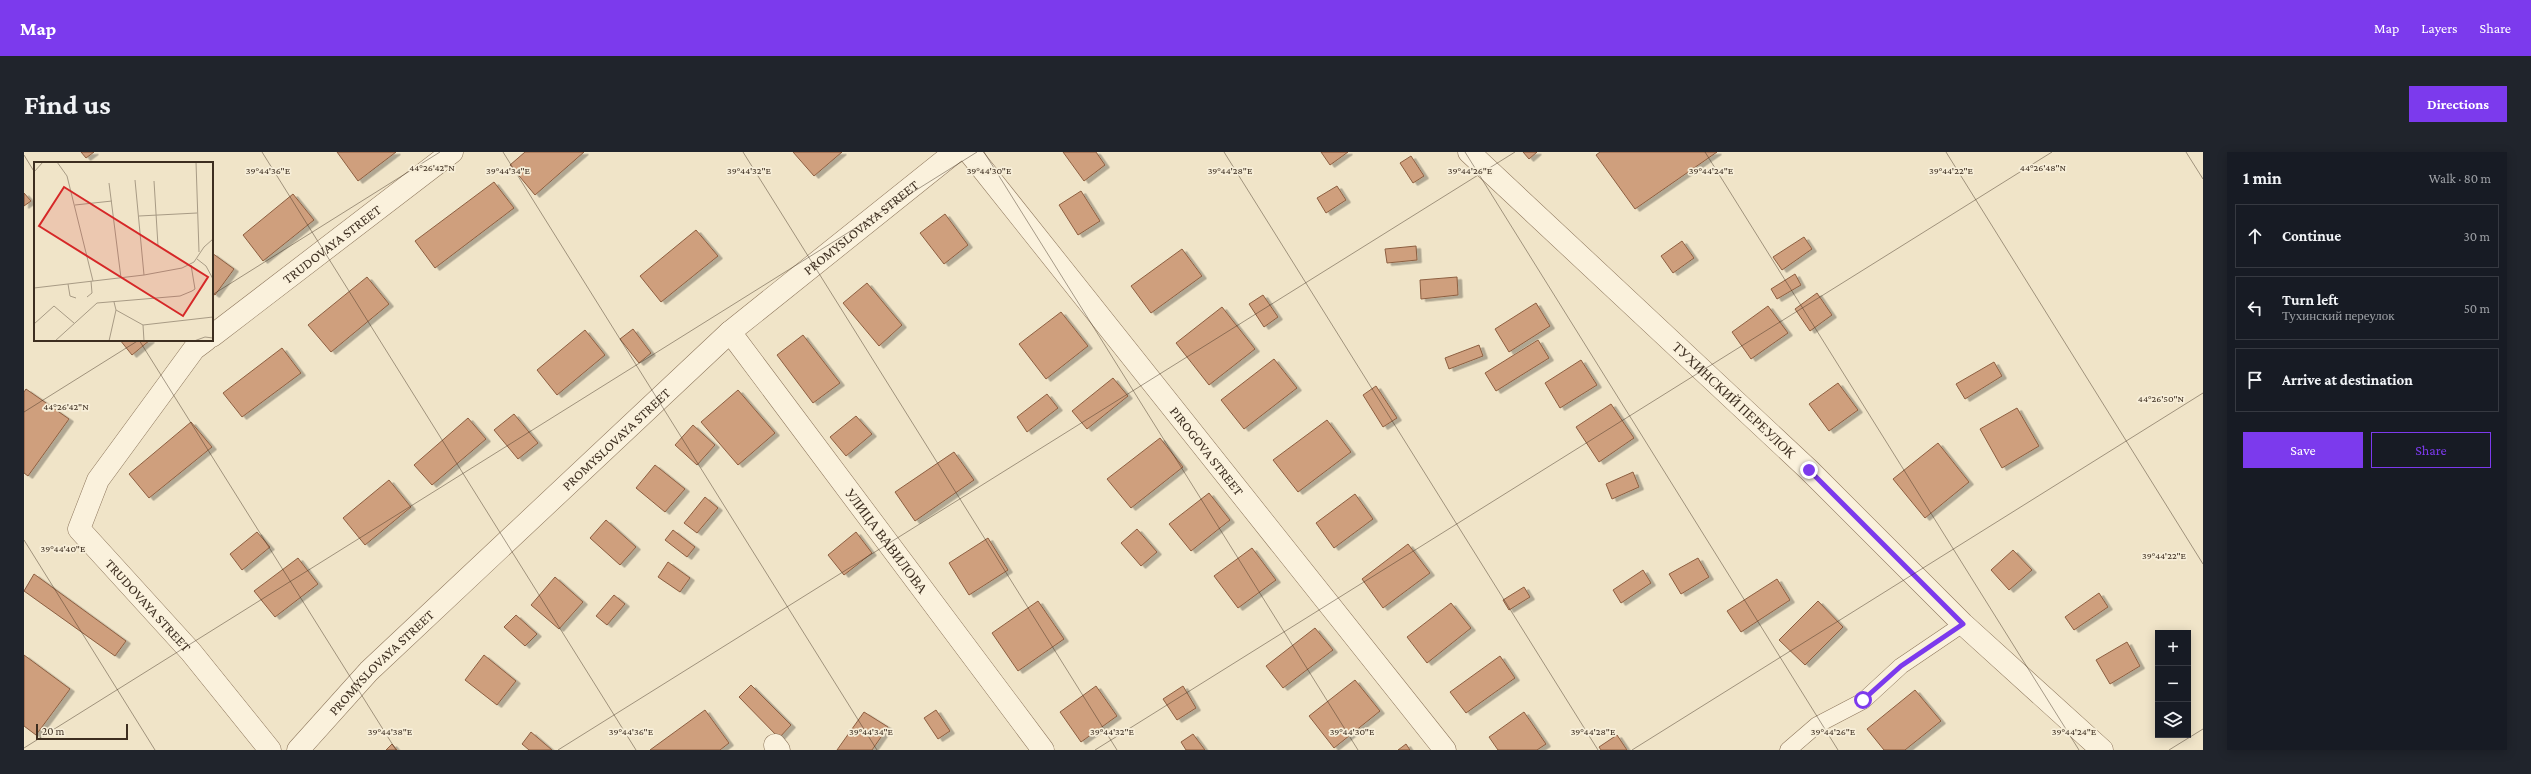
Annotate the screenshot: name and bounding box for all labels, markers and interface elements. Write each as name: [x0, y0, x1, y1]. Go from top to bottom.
text: Map: [20, 18, 56, 39]
text: Map: [2374, 20, 2399, 36]
text: Layers: [2421, 20, 2458, 36]
text: Share: [2480, 20, 2511, 36]
button: Directions: [2409, 86, 2507, 122]
text: Find us: [24, 89, 111, 120]
inset map: [34, 162, 213, 341]
text: 44°26'42"N: [409, 162, 455, 173]
text: 44°26'48"N: [2020, 162, 2067, 173]
text: 39°44'36"E: [246, 165, 291, 176]
text: 39°44'34"E: [486, 165, 531, 176]
text: 39°44'32"E: [727, 165, 772, 176]
text: 39°44'30"E: [967, 165, 1012, 176]
text: 39°44'28"E: [1208, 165, 1253, 176]
text: 39°44'26"E: [1448, 165, 1493, 176]
text: 39°44'24"E: [1689, 165, 1734, 176]
text: 39°44'22"E: [1929, 165, 1974, 176]
text: 1 min: [2243, 169, 2282, 188]
text: Walk · 80 m: [2429, 171, 2491, 186]
street label: PROMYSLOVAYA STREET: [800, 176, 922, 278]
street label: TRUDOVAYA STREET: [279, 201, 385, 287]
icon: ahead: [2244, 225, 2266, 247]
text: Continue: [2282, 228, 2341, 244]
text: 30 m: [2464, 229, 2490, 244]
text: Turn left: [2282, 292, 2338, 308]
icon: left: [2244, 297, 2266, 319]
text: 50 m: [2464, 301, 2490, 316]
text: Тухинский переулок: [2282, 308, 2395, 323]
street label: ТУХИНСКИЙ ПЕРЕУЛОК: [1669, 339, 1800, 462]
icon: arrive: [2244, 369, 2266, 391]
text: Arrive at destination: [2282, 372, 2413, 388]
street label: PROMYSLOVAYA STREET: [559, 384, 674, 494]
text: 44°26'50"N: [2138, 393, 2185, 404]
text: 44°26'42"N: [43, 401, 89, 412]
street label: PIROGOVA STREET: [1167, 403, 1247, 499]
button: Save: [2243, 432, 2363, 468]
button: Share: [2371, 432, 2491, 468]
route end: [1800, 461, 1818, 479]
street label: УЛИЦА ВАВИЛОВА: [842, 485, 931, 597]
text: 39°44'40"E: [41, 543, 86, 554]
text: 39°44'22"E: [2142, 550, 2187, 561]
street label: TRUDOVAYA STREET: [102, 556, 195, 655]
street label: PROMYSLOVAYA STREET: [325, 606, 437, 718]
map controls: [2155, 630, 2191, 738]
button: +: [2155, 630, 2191, 666]
button: −: [2155, 666, 2191, 702]
route start: [1854, 691, 1872, 709]
button: layers: [2155, 702, 2191, 738]
scale bar: [36, 722, 128, 741]
text: 20 m: [42, 725, 64, 737]
text: 39°44'38"E: [368, 726, 413, 737]
text: 39°44'36"E: [609, 726, 654, 737]
text: 39°44'34"E: [849, 726, 894, 737]
text: 39°44'32"E: [1090, 726, 1135, 737]
text: 39°44'30"E: [1330, 726, 1375, 737]
text: 39°44'28"E: [1571, 726, 1616, 737]
text: 39°44'26"E: [1811, 726, 1856, 737]
text: 39°44'24"E: [2052, 726, 2097, 737]

